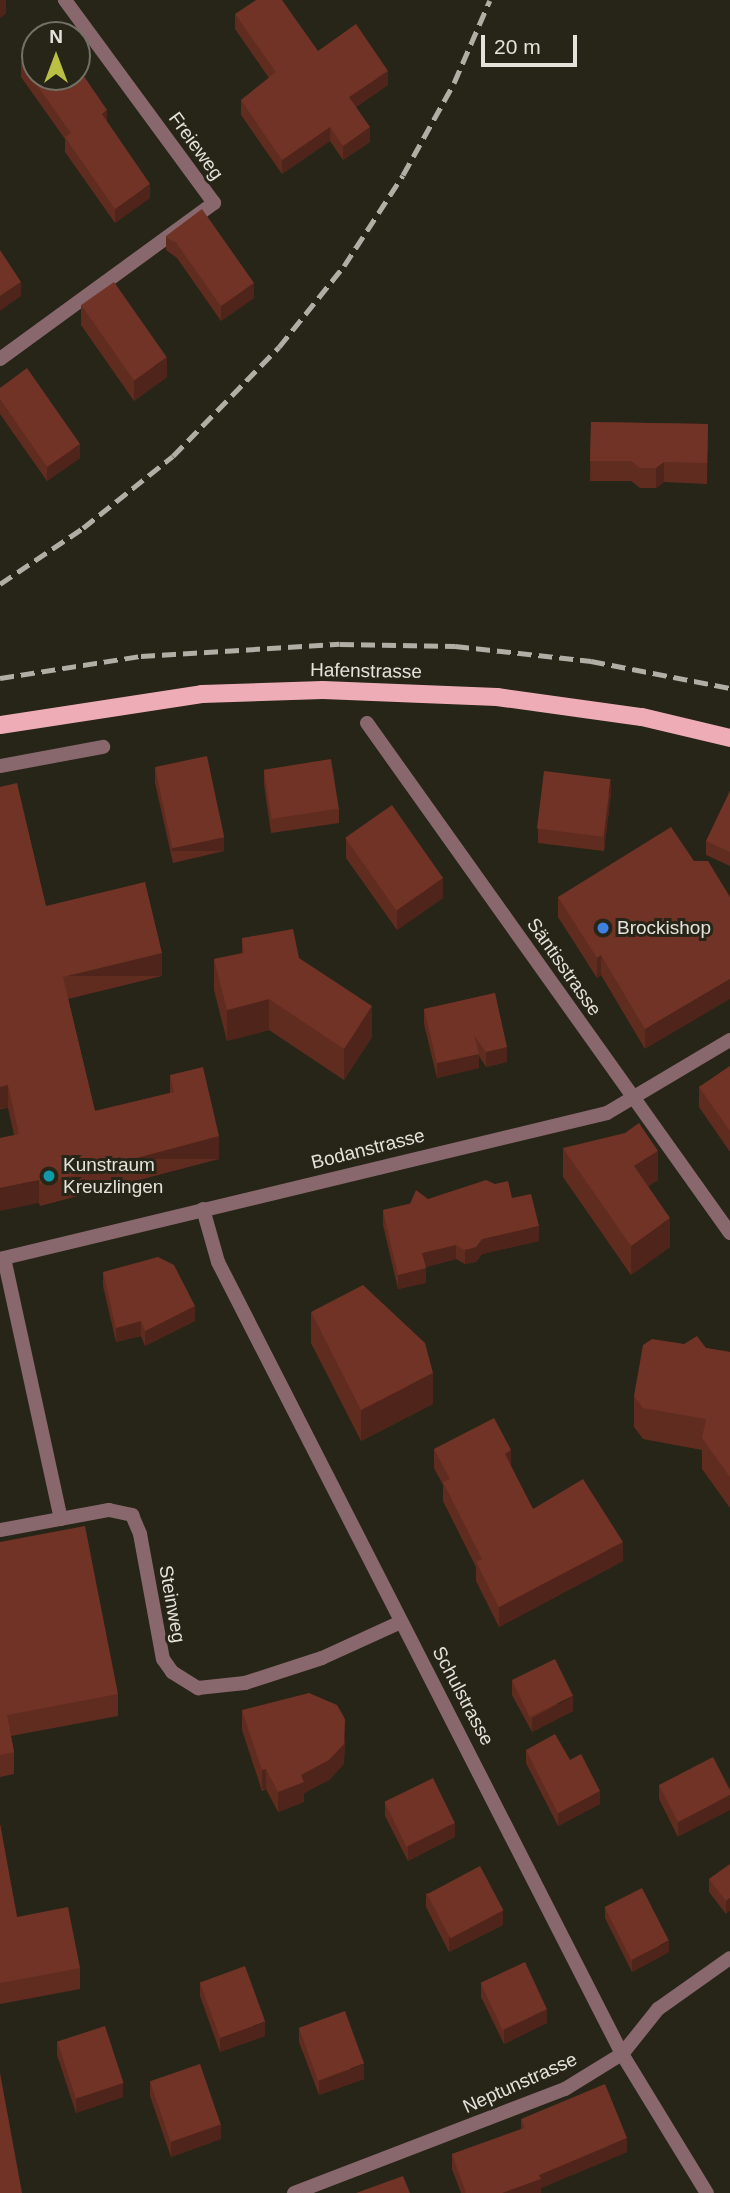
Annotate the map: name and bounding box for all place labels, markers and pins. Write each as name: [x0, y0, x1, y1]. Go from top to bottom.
place label: Brockishop: [617, 917, 711, 939]
marker: Brockishop: [595, 920, 611, 936]
place label: Kunstraum Kreuzlingen: [63, 1154, 163, 1198]
marker: Kunstraum Kreuzlingen: [41, 1168, 57, 1184]

